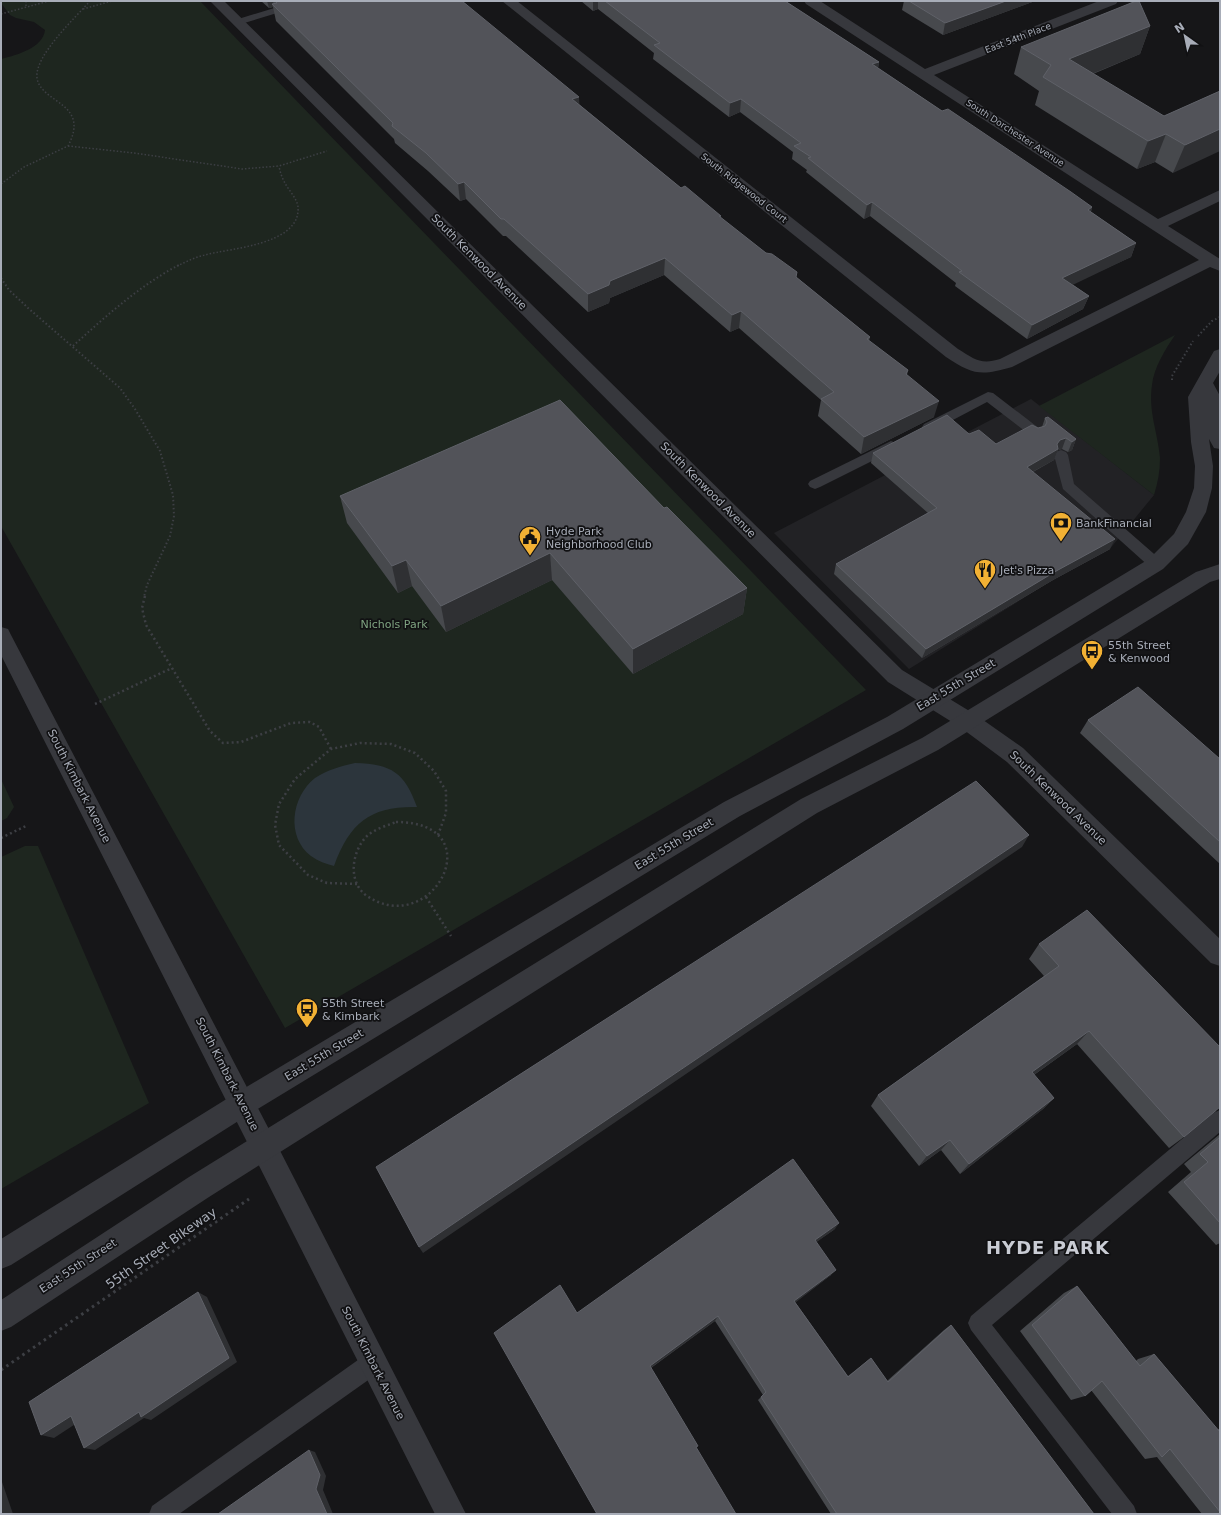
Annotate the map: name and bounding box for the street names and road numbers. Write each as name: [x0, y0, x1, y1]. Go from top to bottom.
street label: East 54th Place: [984, 21, 1053, 55]
street label: South Dorchester Avenue: [964, 98, 1066, 169]
street label: South Ridgewood Court: [699, 151, 789, 225]
street label: South Kenwood Avenue: [429, 212, 530, 313]
street label: South Kenwood Avenue: [658, 440, 759, 541]
street label: East 55th Street: [914, 656, 998, 714]
street label: South Kimbark Avenue: [45, 727, 113, 845]
street label: South Kenwood Avenue: [1007, 748, 1109, 848]
street label: East 55th Street: [632, 815, 716, 873]
street label: South Kimbark Avenue: [193, 1015, 261, 1133]
street label: East 55th Street: [282, 1026, 366, 1084]
street label: 55th Street Bikeway: [103, 1204, 219, 1292]
street label: East 55th Street: [37, 1236, 120, 1296]
street label: South Kimbark Avenue: [339, 1304, 407, 1422]

